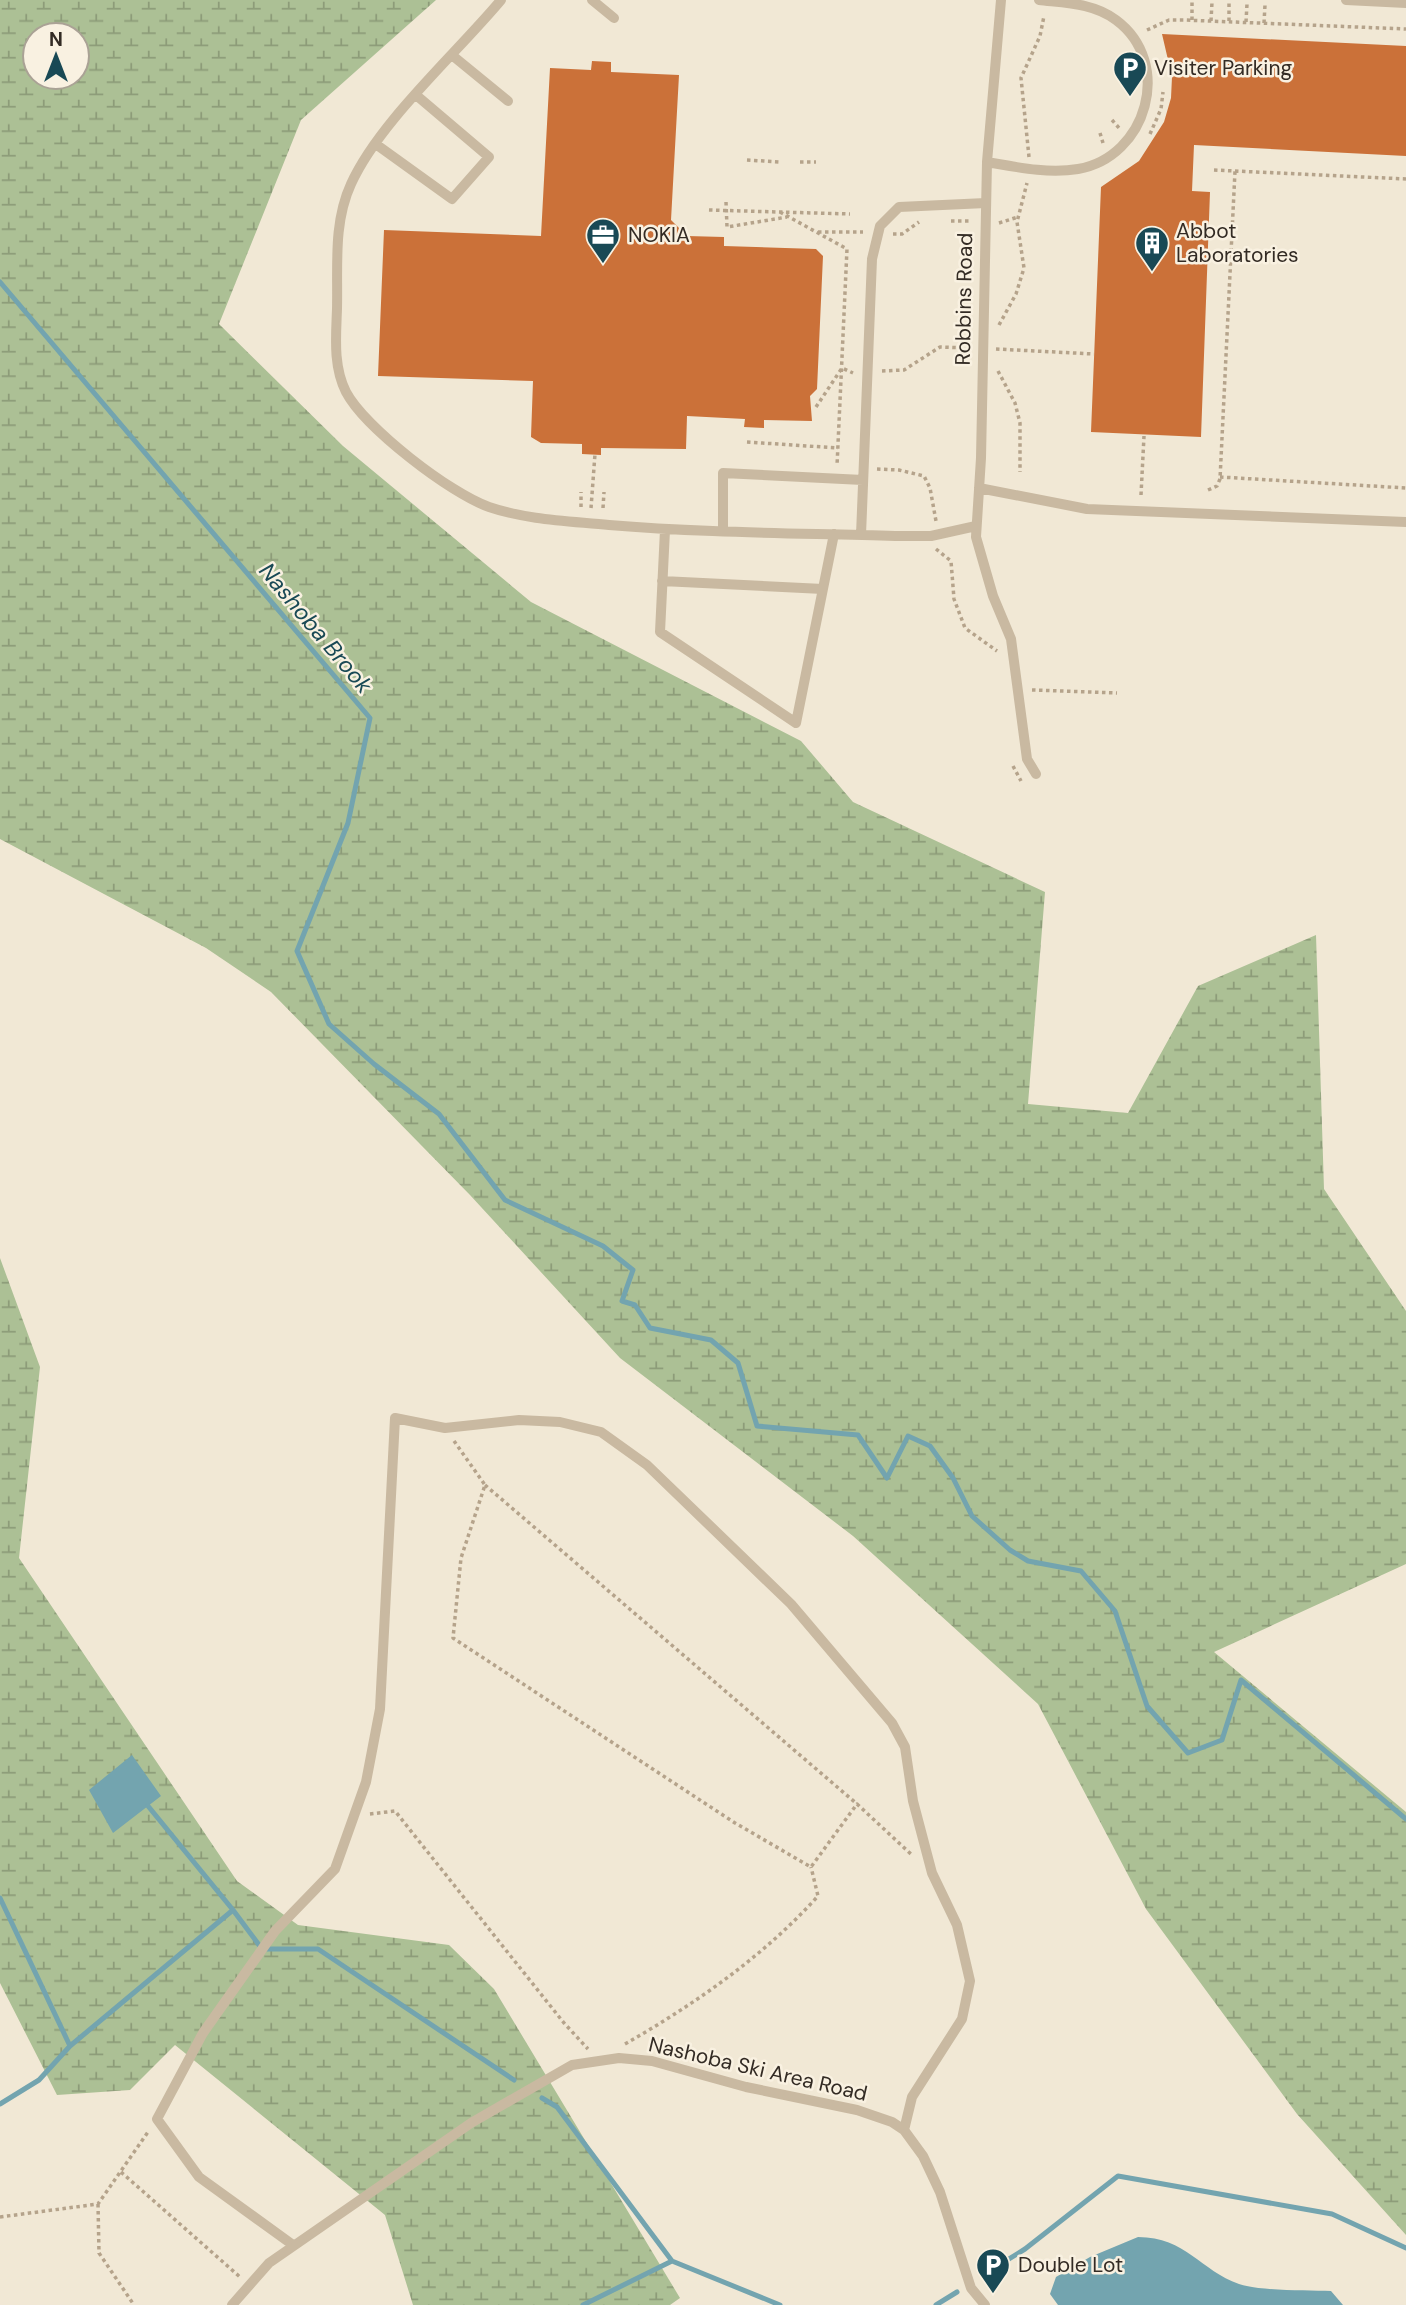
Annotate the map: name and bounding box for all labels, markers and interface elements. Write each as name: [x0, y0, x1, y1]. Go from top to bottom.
north arrow: [21, 21, 91, 91]
text: N: [49, 27, 63, 52]
parking icon: Visiter Parking: [1111, 49, 1149, 98]
place label: Visiter Parking: [1154, 54, 1292, 82]
office icon: NOKIA: [584, 216, 622, 265]
place label: Abbot Laboratories: [1176, 217, 1299, 269]
place label: NOKIA: [628, 221, 690, 249]
building icon: Abbot Laboratories: [1133, 224, 1171, 273]
street label: Robbins Road: [949, 232, 979, 366]
water label: Nashoba Brook: [253, 556, 380, 700]
street label: Nashoba Ski Area Road: [646, 2030, 870, 2108]
parking icon: Double Lot: [974, 2246, 1012, 2295]
place label: Double Lot: [1018, 2251, 1123, 2279]

